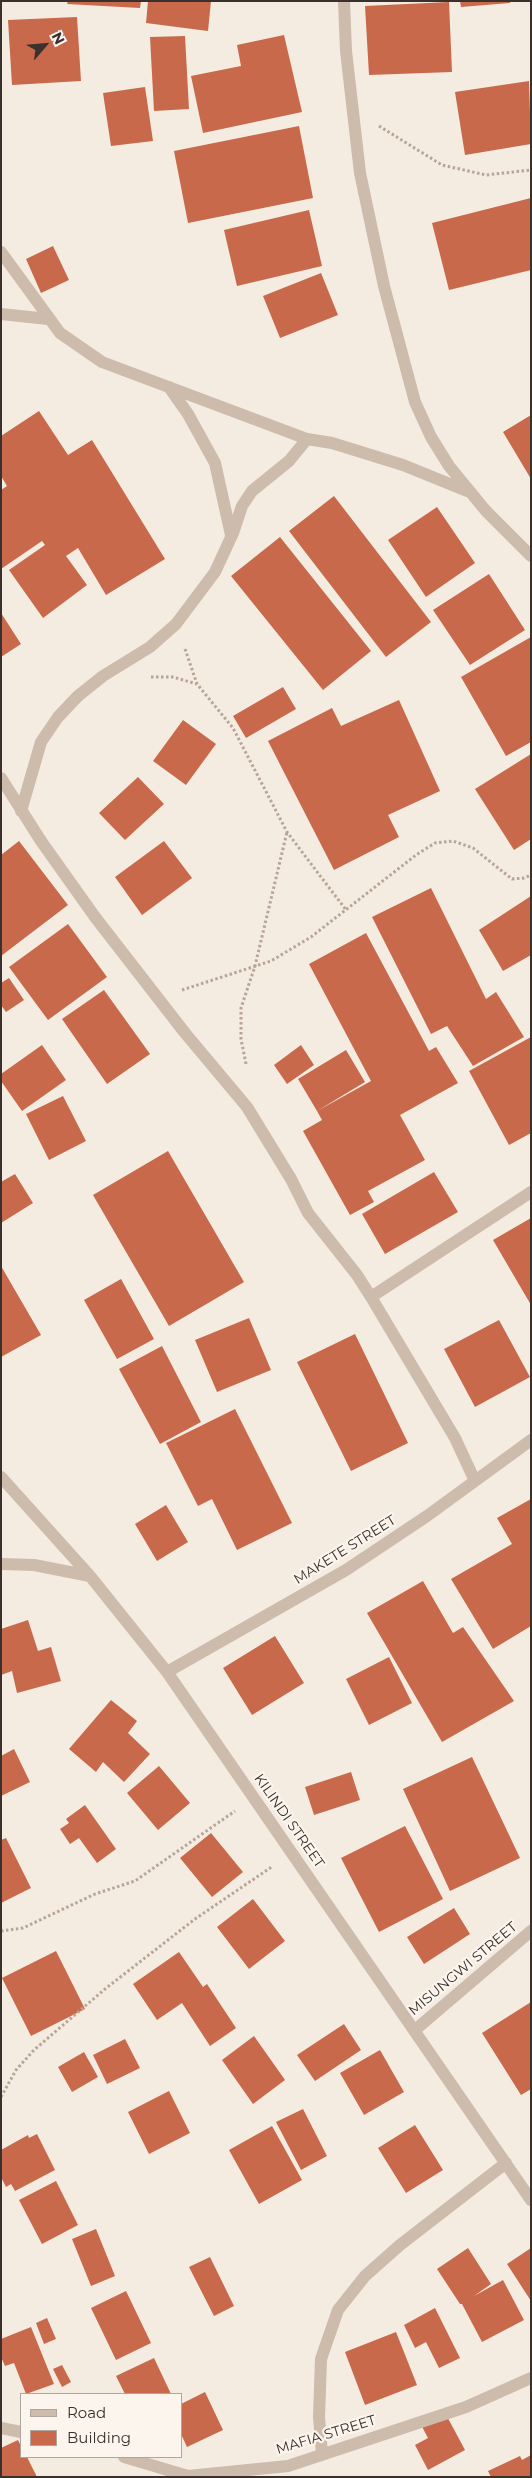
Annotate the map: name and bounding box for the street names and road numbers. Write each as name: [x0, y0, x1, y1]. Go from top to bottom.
street label: MAKETE STREET: [291, 1512, 399, 1588]
street label: KILINDI STREET: [250, 1771, 328, 1871]
street label: MISUNGWI STREET: [405, 1919, 521, 2019]
street label: MAFIA STREET: [274, 2412, 378, 2458]

